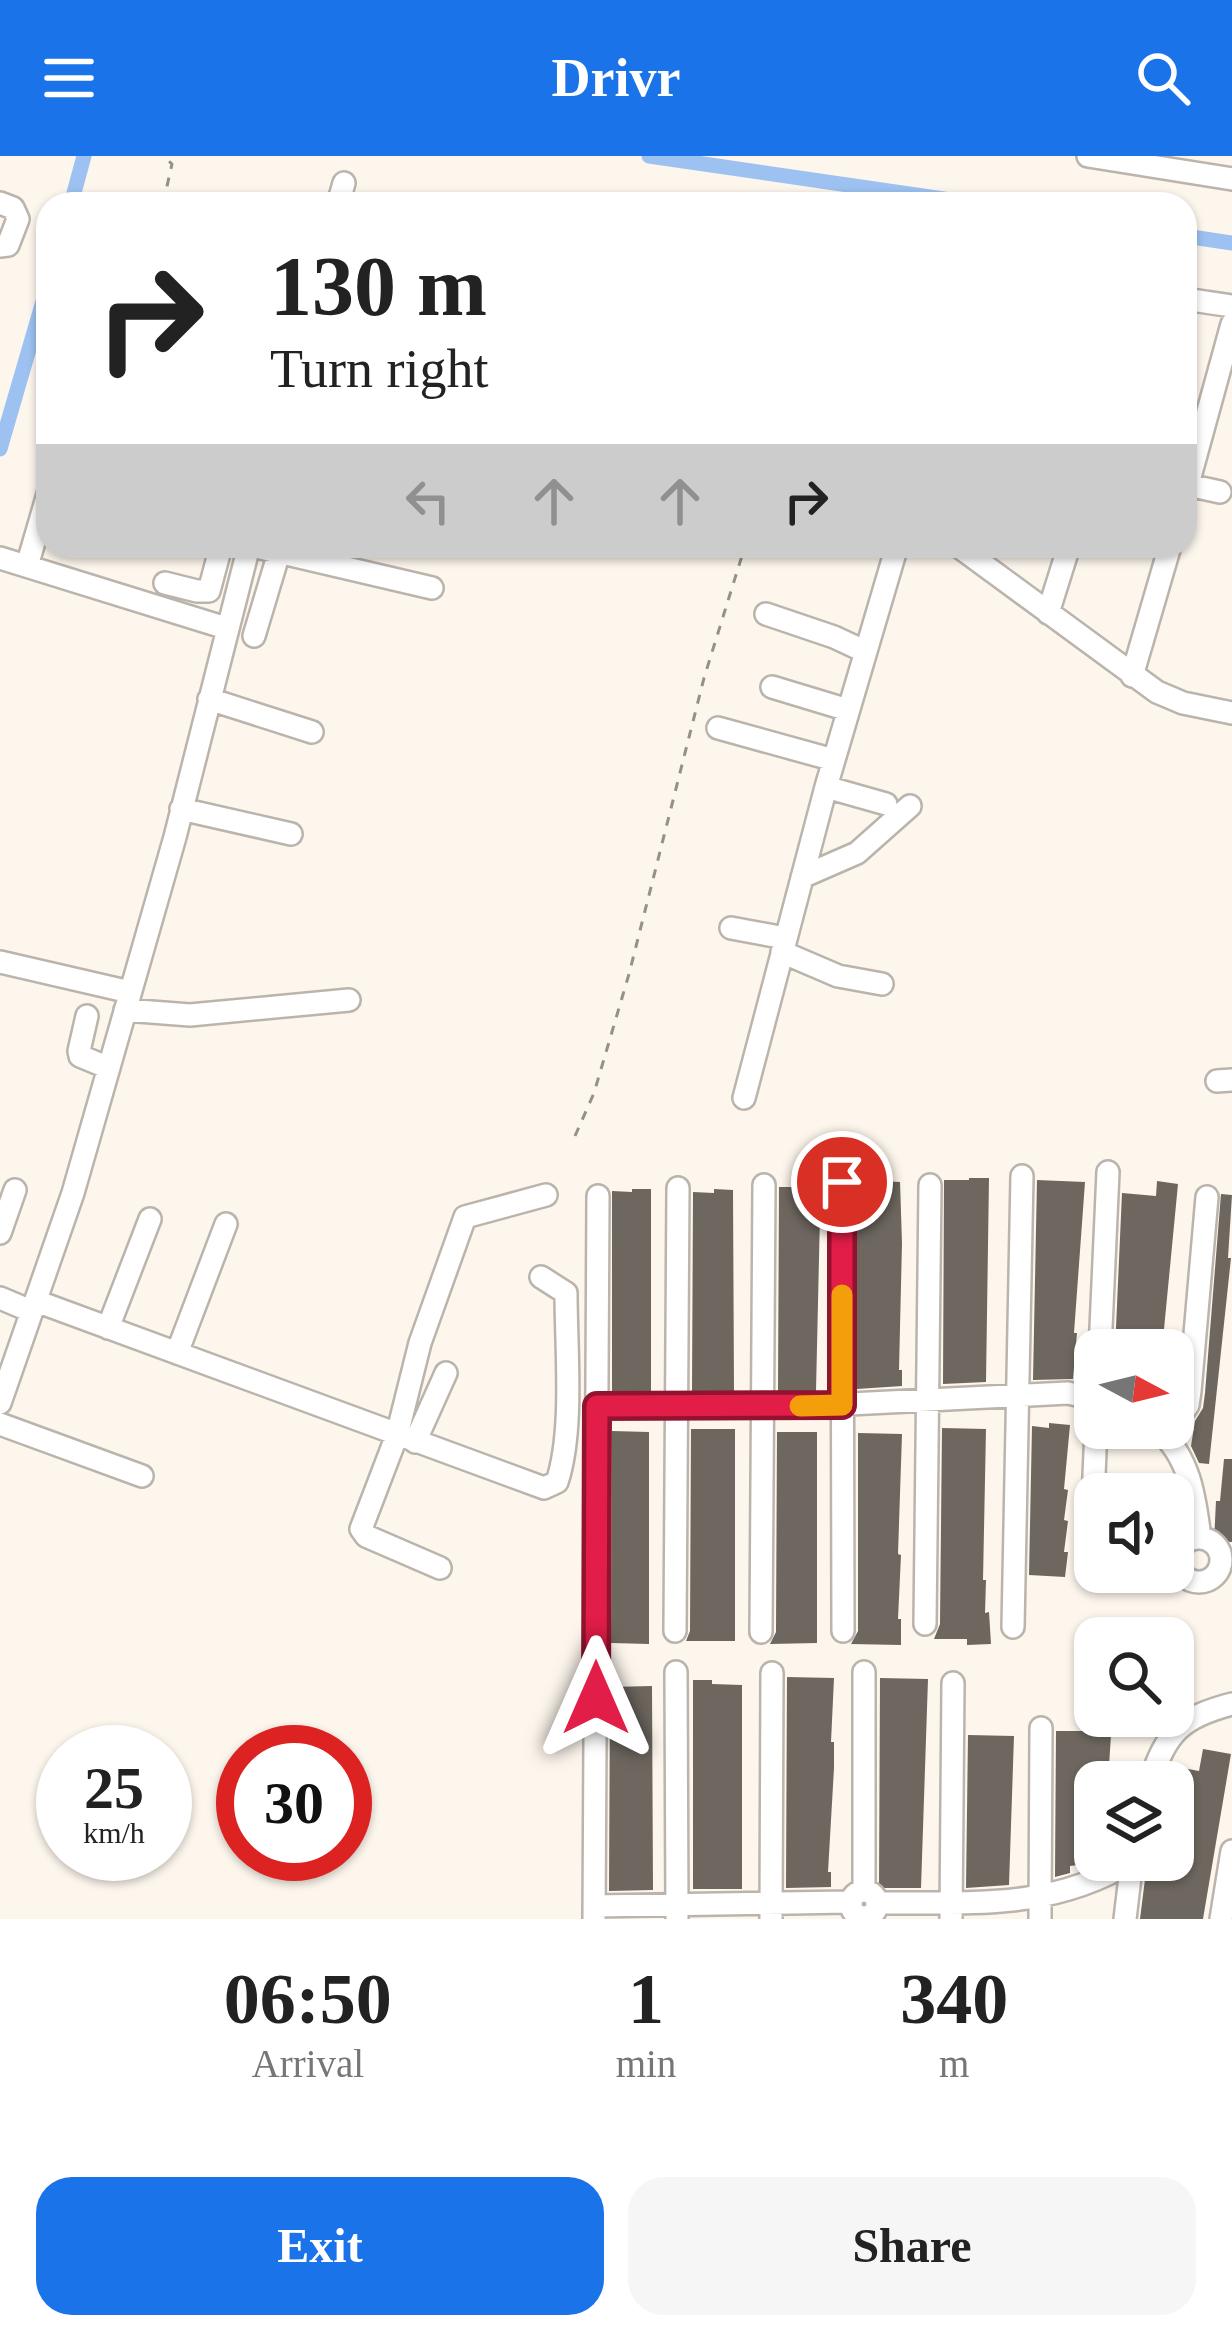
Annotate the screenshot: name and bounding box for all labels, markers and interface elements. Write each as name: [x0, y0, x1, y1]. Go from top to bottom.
icon: menu: [36, 45, 102, 111]
icon: search: [1130, 45, 1196, 111]
text: Drivr: [552, 48, 680, 108]
icon: right: [72, 240, 228, 396]
text: 130 m: [270, 240, 487, 333]
text: Turn right: [270, 339, 489, 399]
icon: left: [395, 468, 461, 534]
icon: ahead: [521, 468, 587, 534]
icon: ahead: [647, 468, 713, 534]
icon: right: [773, 468, 839, 534]
pin: [791, 1131, 893, 1233]
icon: arrive: [809, 1149, 875, 1215]
north arrow: [1074, 1329, 1194, 1449]
map controls: [1074, 1329, 1194, 1881]
button: sound: [1074, 1473, 1194, 1593]
button: search: [1074, 1617, 1194, 1737]
position arrow: [533, 1635, 659, 1761]
speed limit sign: 30: [216, 1725, 372, 1881]
text: 25: [84, 1755, 144, 1821]
button: layers: [1074, 1761, 1194, 1881]
text: km/h: [83, 1816, 145, 1849]
text: 06:50: [224, 1959, 392, 2039]
text: 1: [628, 1959, 664, 2039]
text: 340: [900, 1959, 1008, 2039]
text: Arrival: [252, 2042, 364, 2085]
text: min: [616, 2042, 676, 2085]
text: m: [939, 2042, 969, 2085]
button: Exit: [36, 2177, 604, 2315]
button: Share: [628, 2177, 1196, 2315]

